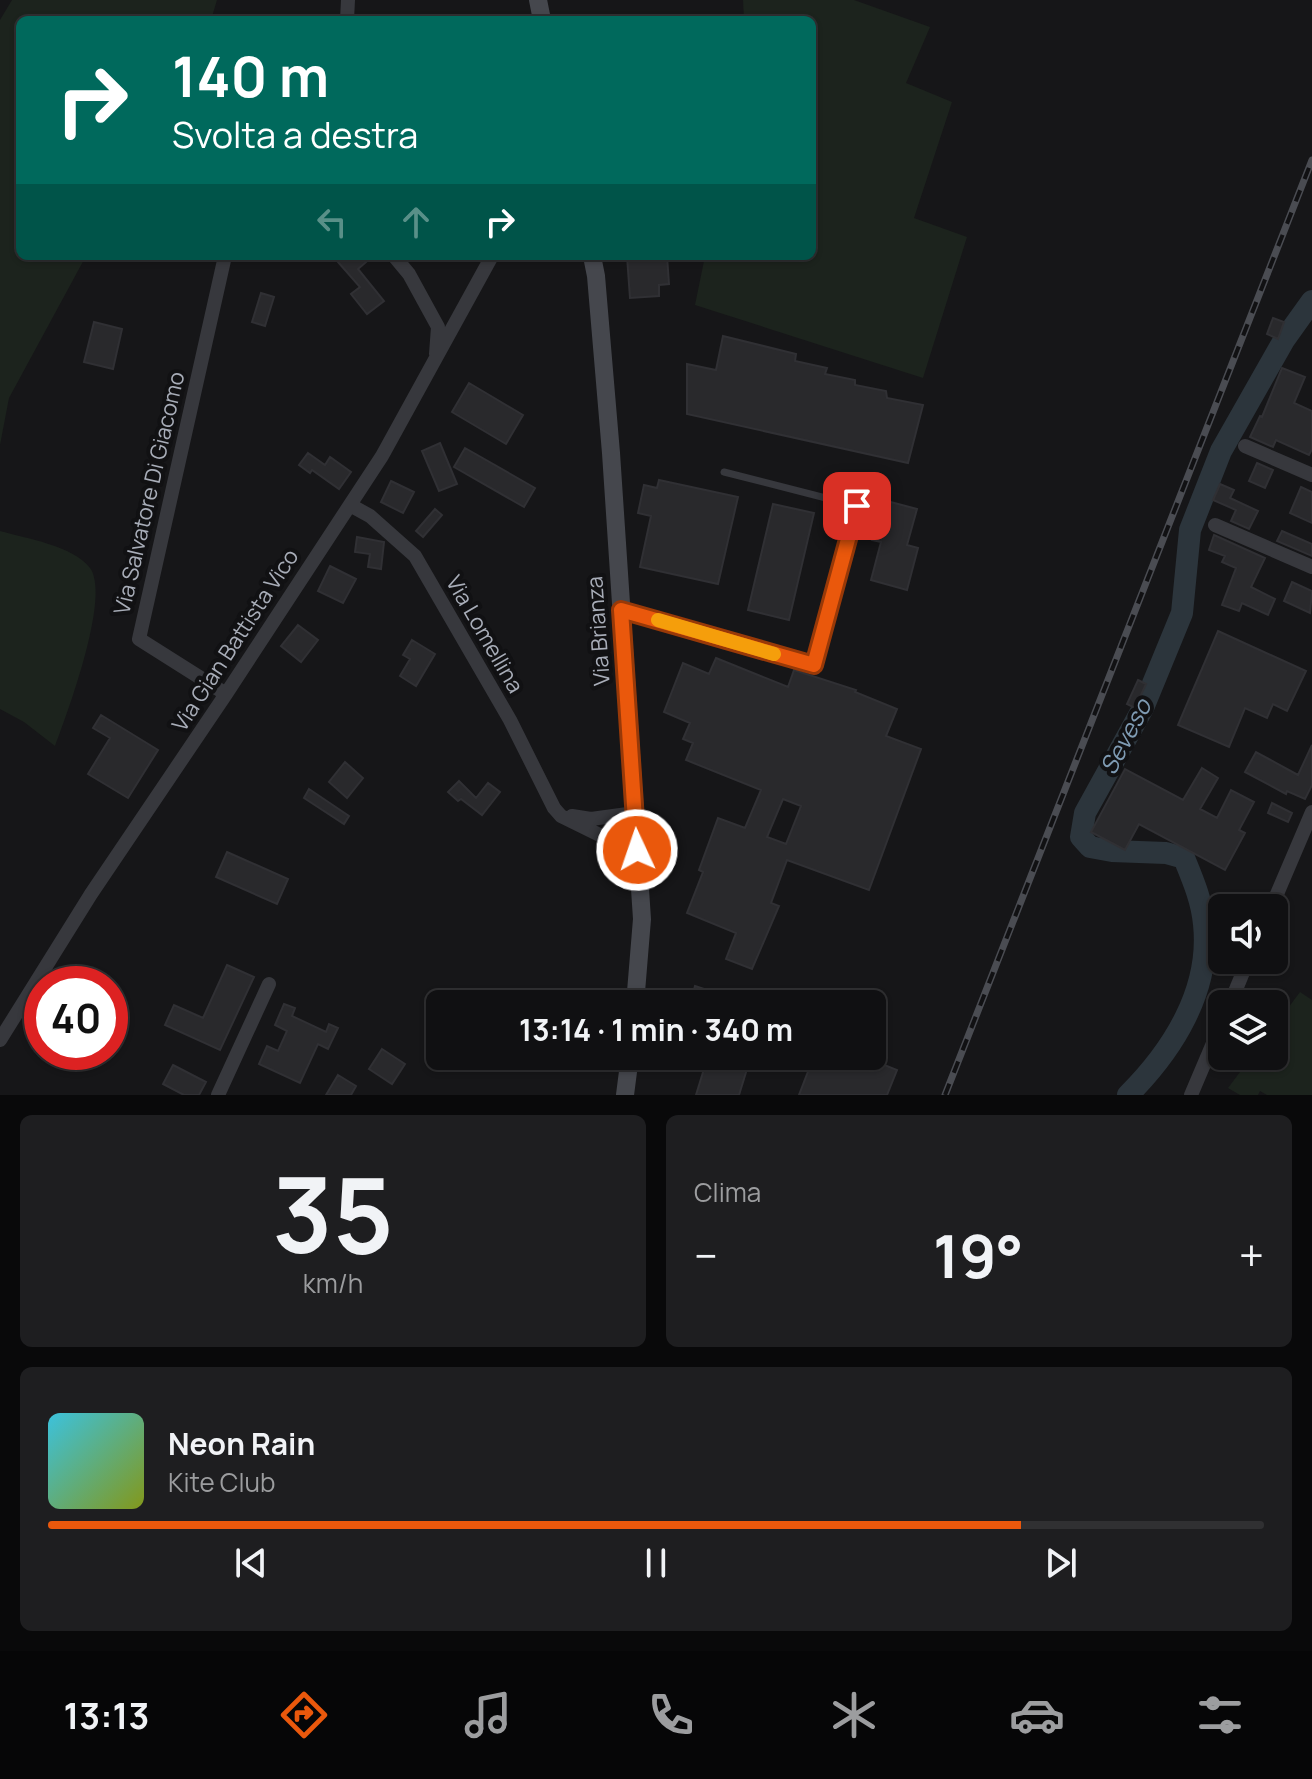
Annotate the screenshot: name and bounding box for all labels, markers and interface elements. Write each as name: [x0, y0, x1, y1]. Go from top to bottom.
text: 140 m: [172, 37, 329, 114]
icon: right: [40, 48, 144, 152]
text: Svolta a destra: [172, 110, 418, 159]
icon: left: [310, 200, 354, 244]
icon: ahead: [394, 200, 438, 244]
icon: right: [478, 200, 522, 244]
street label: Via Salvatore Di Giacomo: [106, 369, 192, 617]
pin: [823, 472, 891, 540]
icon: arrive: [835, 484, 879, 528]
street label: Via Gian Battista Vico: [165, 543, 305, 737]
street label: Via Lomellina: [439, 570, 531, 698]
street label: Via Brianza: [579, 575, 617, 687]
water label: Seveso: [1091, 691, 1159, 780]
position arrow: [595, 808, 679, 892]
map controls: [1208, 894, 1288, 1070]
button: sound: [1208, 894, 1288, 974]
speed limit sign: 40: [24, 966, 128, 1070]
button: layers: [1208, 990, 1288, 1070]
text: 13:14 · 1 min · 340 m: [519, 1009, 793, 1050]
text: 35: [272, 1142, 394, 1284]
text: Clima: [694, 1174, 761, 1210]
text: 19°: [933, 1214, 1023, 1296]
text: −: [694, 1225, 718, 1285]
text: +: [1239, 1225, 1264, 1285]
text: km/h: [303, 1265, 363, 1301]
text: Neon Rain: [168, 1423, 315, 1464]
text: Kite Club: [168, 1464, 275, 1500]
icon: previous: [229, 1541, 273, 1585]
icon: pause: [634, 1541, 678, 1585]
icon: next: [1039, 1541, 1083, 1585]
icon: directions: [276, 1687, 332, 1743]
icon: music: [460, 1687, 516, 1743]
icon: phone: [643, 1687, 699, 1743]
icon: climate: [826, 1687, 882, 1743]
icon: car: [1009, 1687, 1065, 1743]
icon: filters: [1192, 1687, 1248, 1743]
text: 13:13: [64, 1691, 149, 1740]

